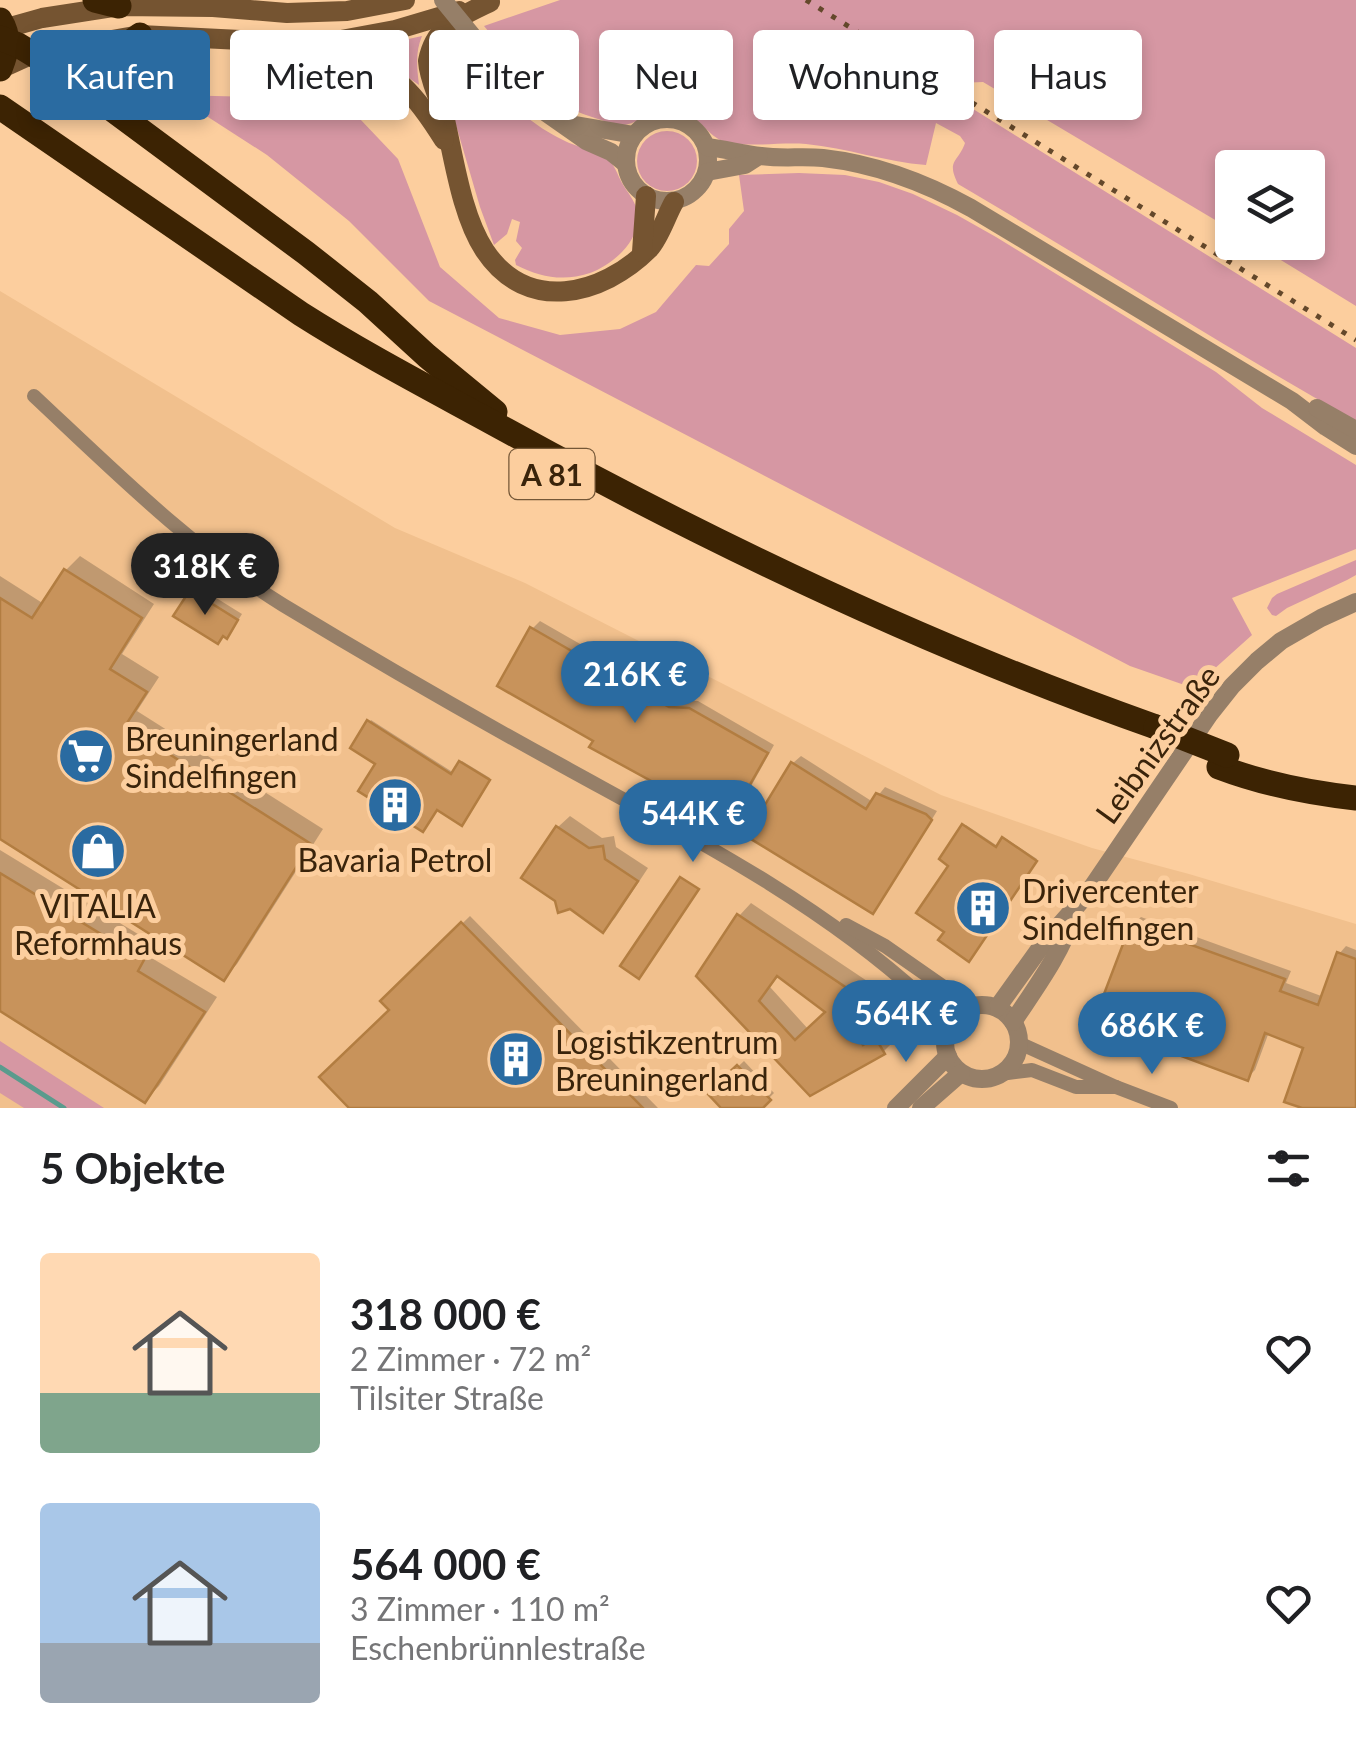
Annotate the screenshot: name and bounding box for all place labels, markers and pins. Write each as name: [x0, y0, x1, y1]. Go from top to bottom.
pin: 318K €: [124, 533, 286, 618]
pin: 216K €: [554, 641, 716, 726]
place label: Breuningerland Sindelfingen: [125, 719, 339, 795]
supermarket icon: Breuningerland Sindelfingen: [56, 726, 116, 786]
building icon: Bavaria Petrol: [365, 775, 425, 835]
pin: 544K €: [612, 780, 774, 865]
shop icon: VITALIA Reformhaus: [68, 821, 128, 881]
place label: Bavaria Petrol: [298, 840, 492, 879]
place label: Drivercenter Sindelfingen: [1022, 871, 1199, 947]
building icon: Drivercenter Sindelfingen: [953, 878, 1013, 938]
place label: VITALIA Reformhaus: [14, 886, 182, 962]
pin: 564K €: [825, 980, 987, 1065]
pin: 686K €: [1071, 992, 1233, 1077]
place label: Logistikzentrum Breuningerland: [555, 1022, 778, 1098]
building icon: Logistikzentrum Breuningerland: [486, 1029, 546, 1089]

